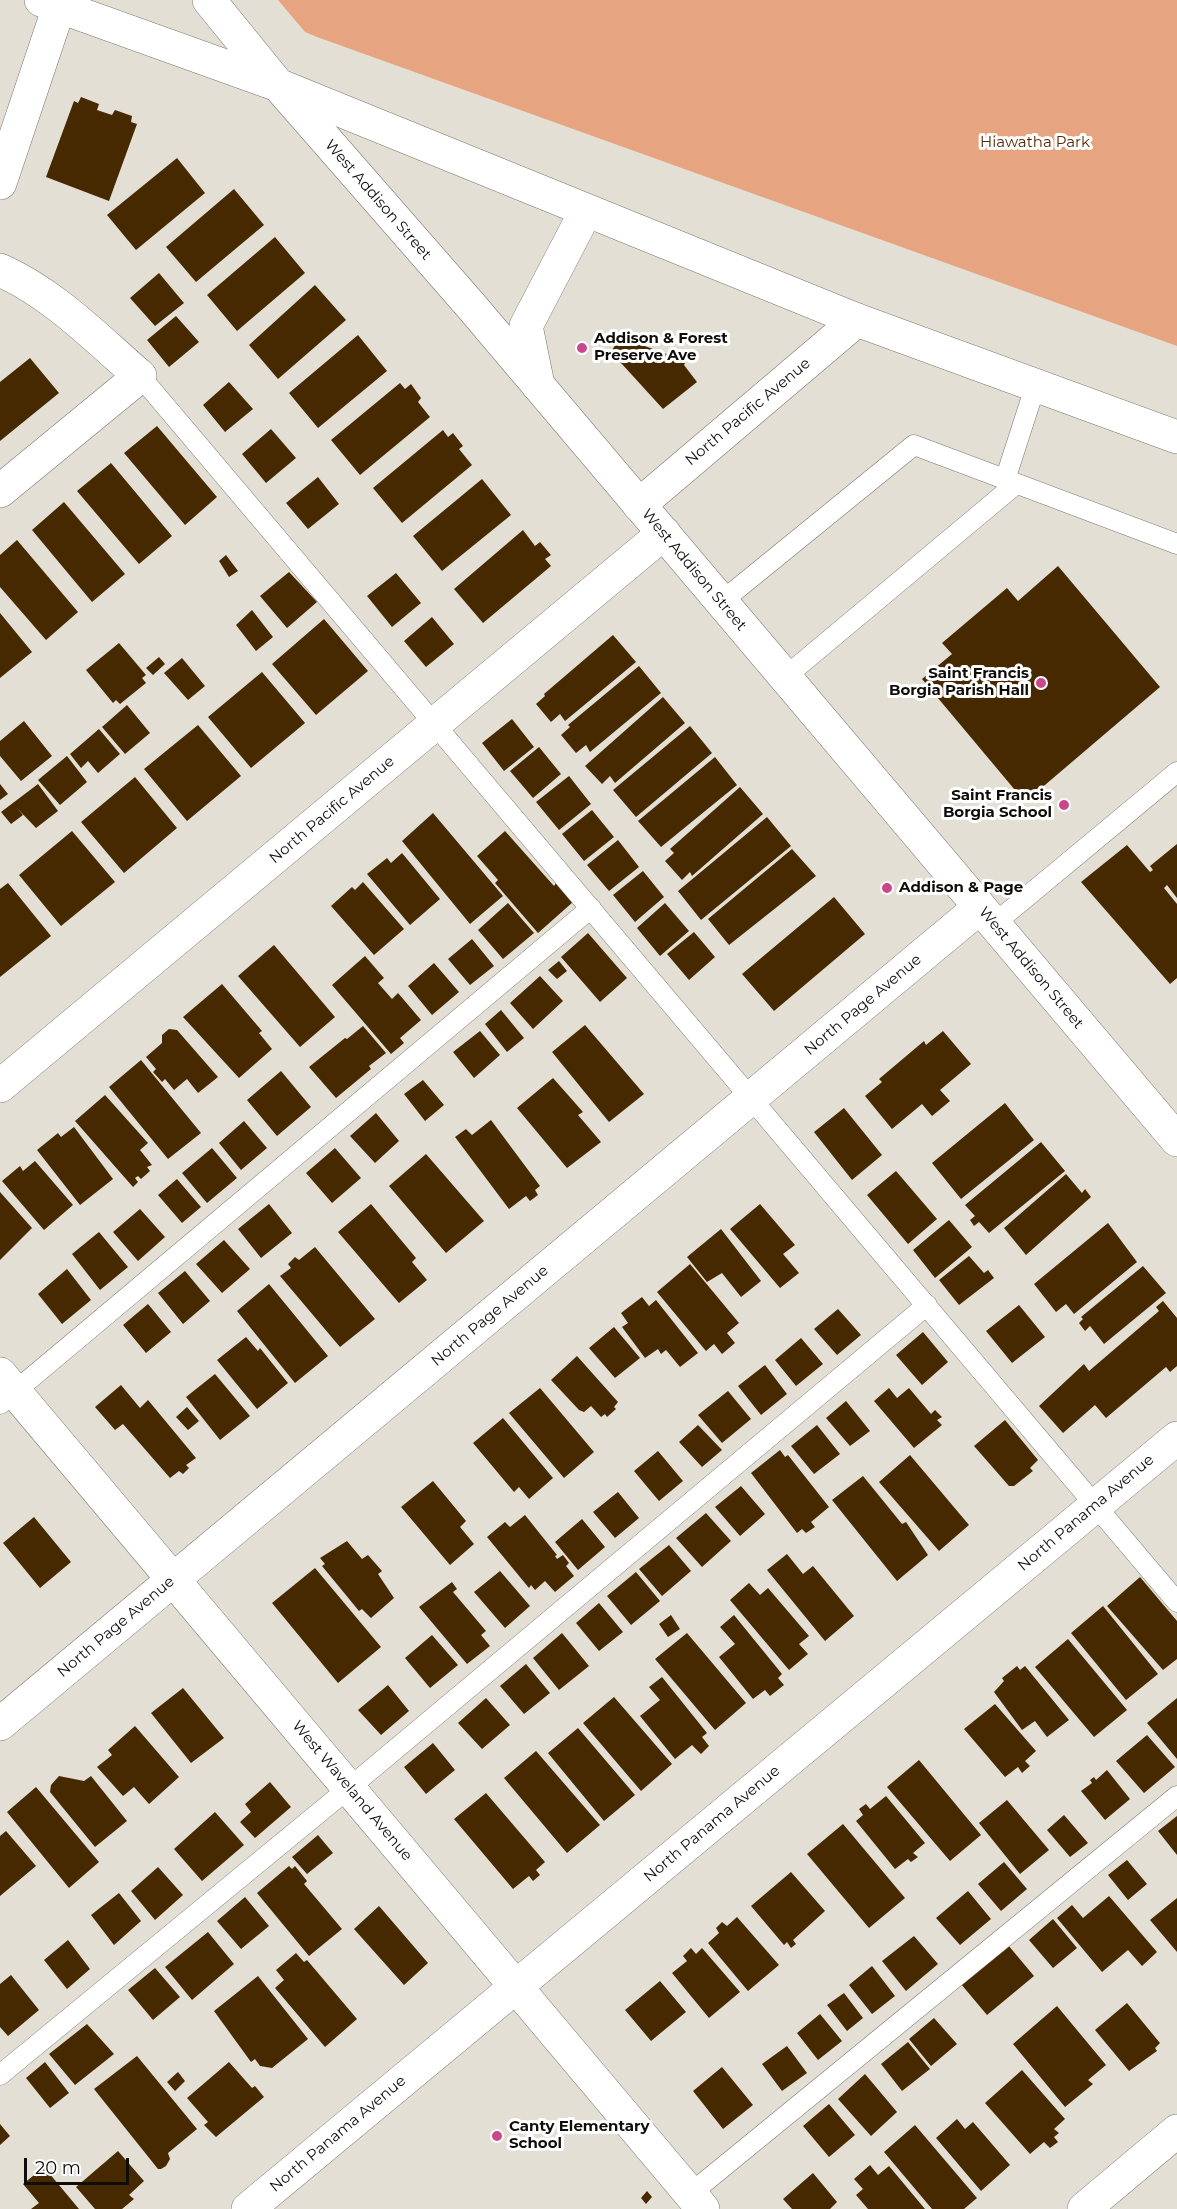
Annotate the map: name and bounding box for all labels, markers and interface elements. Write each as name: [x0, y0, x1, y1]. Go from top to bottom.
park label: Hiawatha Park: [980, 134, 1090, 152]
street label: West Addison Street: [321, 136, 435, 264]
place label: Addison & Forest Preserve Ave: [594, 330, 728, 365]
marker: Addison & Forest Preserve Ave: [575, 341, 589, 355]
street label: North Pacific Avenue: [682, 354, 814, 470]
street label: West Addison Street: [638, 505, 750, 635]
place label: Saint Francis Borgia Parish Hall: [889, 665, 1029, 700]
marker: Saint Francis Borgia Parish Hall: [1034, 676, 1048, 690]
street label: North Pacific Avenue: [266, 752, 398, 868]
place label: Saint Francis Borgia School: [943, 787, 1052, 822]
marker: Saint Francis Borgia School: [1057, 798, 1071, 812]
place label: Addison & Page: [899, 879, 1023, 897]
marker: Addison & Page: [880, 881, 894, 895]
street label: West Addison Street: [975, 903, 1087, 1033]
street label: North Page Avenue: [801, 951, 925, 1059]
street label: North Page Avenue: [428, 1262, 552, 1370]
street label: North Panama Avenue: [1014, 1451, 1158, 1575]
street label: North Page Avenue: [54, 1573, 178, 1681]
street label: West Waveland Avenue: [288, 1717, 416, 1865]
street label: North Panama Avenue: [640, 1762, 784, 1886]
street label: North Panama Avenue: [266, 2072, 410, 2196]
place label: Canty Elementary School: [509, 2118, 649, 2153]
marker: Canty Elementary School: [490, 2129, 504, 2143]
scale bar: [27, 2146, 132, 2184]
text: 20 m: [35, 2157, 81, 2179]

